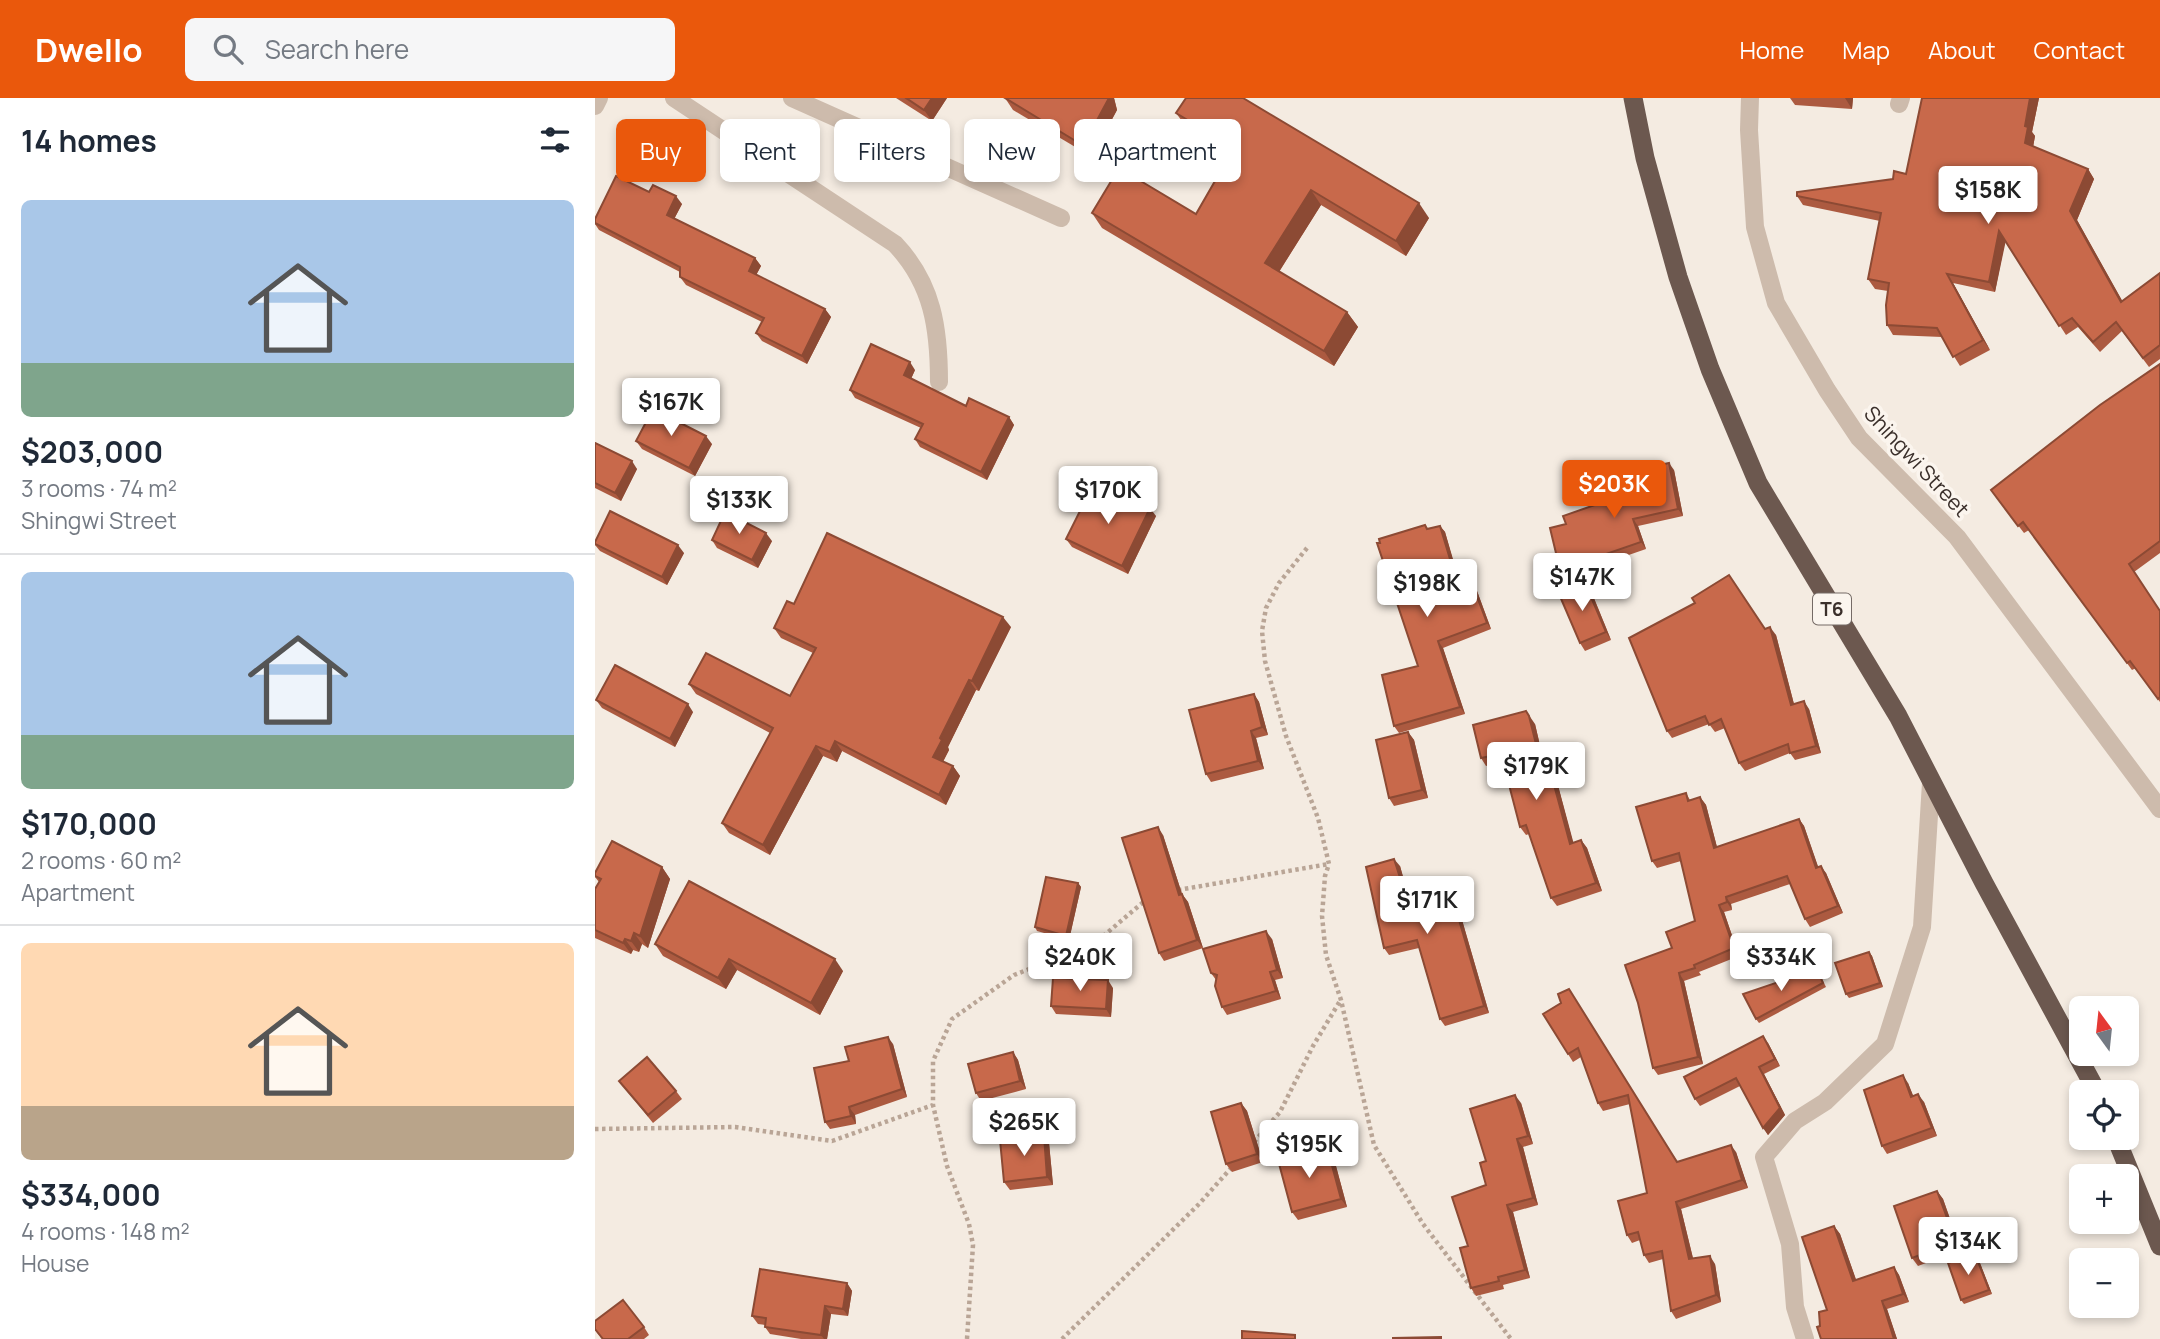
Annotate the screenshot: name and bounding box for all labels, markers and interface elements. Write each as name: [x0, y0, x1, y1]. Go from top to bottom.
search box: [185, 18, 675, 81]
text: Dwello: [35, 27, 143, 72]
icon: search: [209, 30, 247, 68]
text: Search here: [265, 31, 409, 67]
text: Home: [1739, 33, 1804, 66]
text: Map: [1842, 33, 1890, 66]
text: About: [1928, 33, 1996, 66]
text: Contact: [2034, 33, 2125, 66]
chip: Buy: [616, 119, 706, 182]
chip: Rent: [720, 119, 820, 182]
chip: Filters: [834, 119, 950, 182]
chip: New: [964, 119, 1060, 182]
chip: Apartment: [1074, 119, 1241, 182]
text: 14 homes: [21, 120, 157, 161]
icon: filters: [536, 121, 574, 159]
pin: $158K: [1939, 166, 2037, 226]
text: $158K: [1955, 173, 2021, 205]
icon: home: [235, 245, 361, 371]
pin: $167K: [622, 378, 720, 438]
text: $167K: [638, 385, 704, 417]
street label: Shingwi Street: [1858, 399, 1976, 523]
text: $203,000: [21, 431, 163, 472]
pin: $203K: [1565, 460, 1663, 520]
pin: $170K: [1059, 466, 1157, 526]
text: $203K: [1578, 467, 1650, 499]
text: 3 rooms · 74 m²: [21, 472, 177, 504]
text: $170K: [1075, 473, 1141, 505]
pin: $133K: [690, 476, 788, 536]
text: $133K: [706, 483, 772, 515]
text: Shingwi Street: [21, 504, 177, 536]
pin: $147K: [1533, 554, 1631, 613]
pin: $198K: [1378, 560, 1476, 619]
text: $147K: [1549, 560, 1615, 592]
text: $198K: [1393, 566, 1461, 598]
road number: T6: [1813, 594, 1851, 624]
icon: home: [235, 617, 361, 743]
pin: $179K: [1487, 742, 1585, 802]
text: $179K: [1503, 749, 1569, 781]
text: $170,000: [21, 803, 157, 844]
text: 2 rooms · 60 m²: [21, 844, 182, 876]
text: Apartment: [21, 876, 135, 908]
pin: $171K: [1378, 876, 1476, 936]
text: $171K: [1396, 883, 1458, 915]
pin: $240K: [1031, 934, 1129, 993]
pin: $334K: [1732, 934, 1830, 993]
text: $240K: [1044, 940, 1116, 972]
text: $334K: [1746, 940, 1816, 972]
icon: home: [235, 988, 361, 1114]
north arrow: [2069, 996, 2139, 1066]
map controls: [2069, 996, 2139, 1318]
button: locate: [2069, 1080, 2139, 1150]
pin: $265K: [975, 1098, 1073, 1158]
text: $265K: [989, 1105, 1059, 1137]
pin: $195K: [1260, 1121, 1358, 1180]
text: $195K: [1275, 1127, 1343, 1159]
button: +: [2069, 1164, 2139, 1234]
text: $334,000: [21, 1174, 161, 1215]
text: 4 rooms · 148 m²: [21, 1215, 190, 1247]
pin: $134K: [1919, 1218, 2017, 1277]
text: $134K: [1935, 1224, 2001, 1256]
text: House: [21, 1247, 90, 1279]
button: −: [2069, 1248, 2139, 1318]

